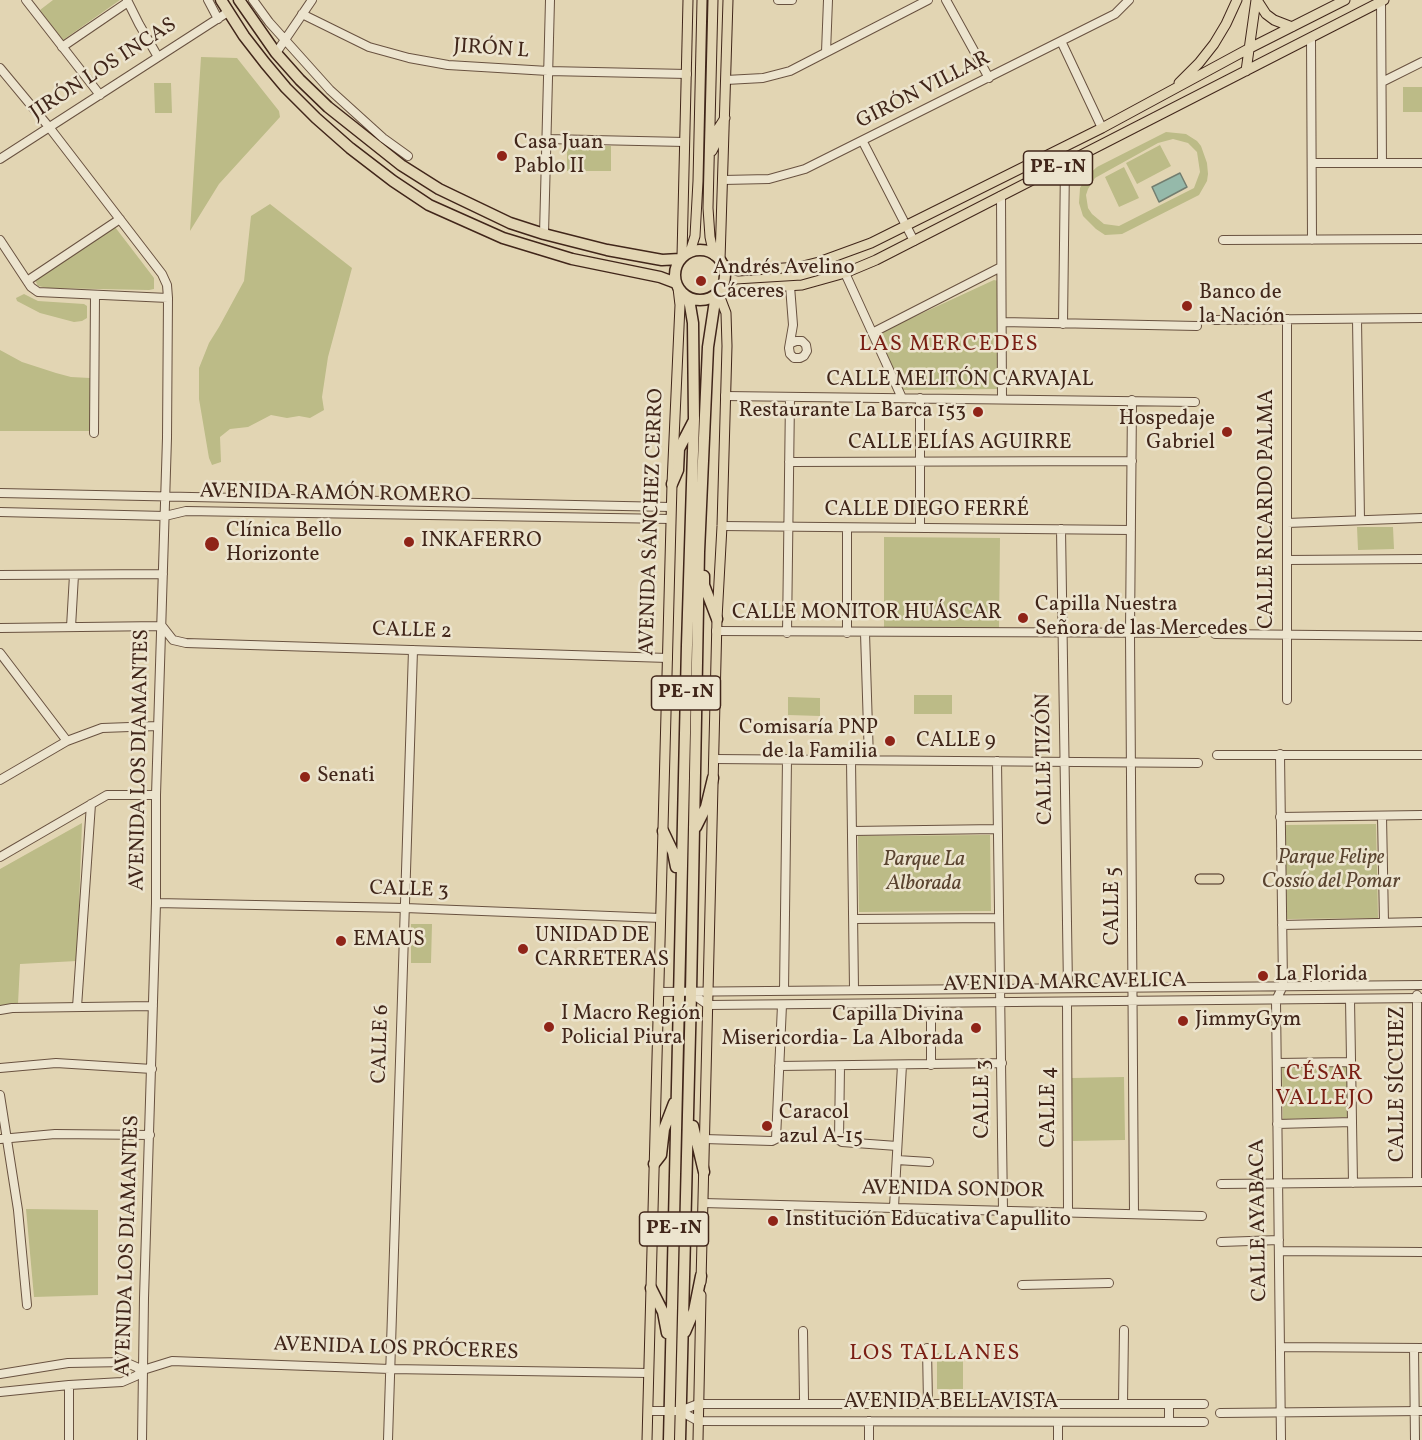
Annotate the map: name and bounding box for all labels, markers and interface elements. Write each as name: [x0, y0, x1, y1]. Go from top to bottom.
street label: JIRÓN LOS INCAS: [26, 13, 182, 127]
street label: JIRÓN L: [452, 35, 530, 65]
street label: GIRÓN VILLAR: [853, 46, 995, 136]
place label: Casa Juan Pablo II: [514, 131, 604, 181]
marker: Casa Juan Pablo II: [495, 149, 509, 163]
road number: PE-1N: [1024, 151, 1092, 185]
place label: Andrés Avelino Cáceres: [713, 256, 855, 306]
marker: Andrés Avelino Cáceres: [694, 274, 708, 288]
place label: Banco de la Nación: [1199, 281, 1285, 331]
marker: Banco de la Nación: [1180, 299, 1194, 313]
district label: LAS MERCEDES: [859, 333, 1039, 359]
street label: CALLE MELITÓN CARVAJAL: [826, 368, 1094, 394]
street label: AVENIDA SÁNCHEZ CERRO: [636, 388, 670, 656]
street label: CALLE RICARDO PALMA: [1255, 389, 1281, 629]
place label: Restaurante La Barca 153: [739, 399, 966, 425]
marker: Restaurante La Barca 153: [971, 405, 985, 419]
place label: Hospedaje Gabriel: [1119, 407, 1215, 457]
marker: Hospedaje Gabriel: [1220, 425, 1234, 439]
street label: CALLE ELÍAS AGUIRRE: [848, 431, 1072, 457]
street label: AVENIDA RAMÓN ROMERO: [199, 480, 471, 510]
street label: CALLE DIEGO FERRÉ: [825, 498, 1029, 524]
place label: Clínica Bello Horizonte: [226, 519, 342, 569]
place label: INKAFERRO: [421, 529, 542, 555]
marker: Clínica Bello Horizonte: [203, 535, 221, 553]
marker: INKAFERRO: [402, 535, 416, 549]
place label: Capilla Nuestra Señora de las Mercedes: [1035, 593, 1248, 643]
street label: CALLE MONITOR HUÁSCAR: [732, 601, 1002, 627]
marker: Capilla Nuestra Señora de las Mercedes: [1016, 611, 1030, 625]
street label: CALLE 2: [372, 618, 452, 646]
street label: AVENIDA LOS DIAMANTES: [126, 629, 156, 891]
road number: PE-1N: [652, 676, 720, 710]
street label: CALLE TIZÓN: [1032, 693, 1060, 825]
place label: Comisaría PNP de la Familia: [739, 716, 878, 766]
street label: CALLE 9: [916, 729, 996, 755]
marker: Comisaría PNP de la Familia: [883, 734, 897, 748]
place label: Senati: [317, 764, 375, 790]
marker: Senati: [298, 770, 312, 784]
park label: Parque Felipe Cossío del Pomar: [1262, 846, 1400, 896]
park label: Parque La Alborada: [883, 848, 965, 898]
street label: CALLE 5: [1101, 867, 1127, 945]
street label: CALLE 3: [369, 877, 449, 905]
place label: UNIDAD DE CARRETERAS: [535, 924, 669, 974]
place label: EMAUS: [353, 928, 425, 954]
marker: EMAUS: [334, 934, 348, 948]
marker: UNIDAD DE CARRETERAS: [516, 942, 530, 956]
place label: La Florida: [1275, 963, 1368, 989]
street label: AVENIDA MARCAVELICA: [943, 969, 1187, 999]
marker: La Florida: [1256, 969, 1270, 983]
place label: I Macro Región Policial Piura: [561, 1002, 701, 1052]
place label: Capilla Divina Misericordia- La Alborada: [721, 1003, 964, 1053]
street label: CALLE 6: [368, 1004, 396, 1084]
street label: CALLE SÍCCHEZ: [1386, 1006, 1412, 1162]
place label: JimmyGym: [1195, 1008, 1301, 1034]
marker: JimmyGym: [1176, 1014, 1190, 1028]
marker: I Macro Región Policial Piura: [542, 1020, 556, 1034]
marker: Capilla Divina Misericordia- La Alborada: [969, 1021, 983, 1035]
street label: CALLE 3: [971, 1059, 997, 1139]
district label: CÉSAR VALLEJO: [1275, 1062, 1375, 1114]
street label: CALLE 4: [1037, 1067, 1063, 1147]
place label: Caracol azul A-15: [779, 1101, 863, 1151]
street label: AVENIDA LOS DIAMANTES: [112, 1115, 146, 1377]
marker: Caracol azul A-15: [760, 1119, 774, 1133]
street label: CALLE AYABACA: [1246, 1138, 1274, 1302]
street label: AVENIDA SONDOR: [861, 1177, 1045, 1205]
place label: Institución Educativa Capullito: [785, 1208, 1071, 1234]
road number: PE-1N: [640, 1212, 708, 1246]
marker: Institución Educativa Capullito: [766, 1214, 780, 1228]
street label: AVENIDA LOS PRÓCERES: [273, 1333, 519, 1367]
district label: LOS TALLANES: [849, 1342, 1021, 1368]
street label: AVENIDA BELLAVISTA: [844, 1390, 1058, 1416]

